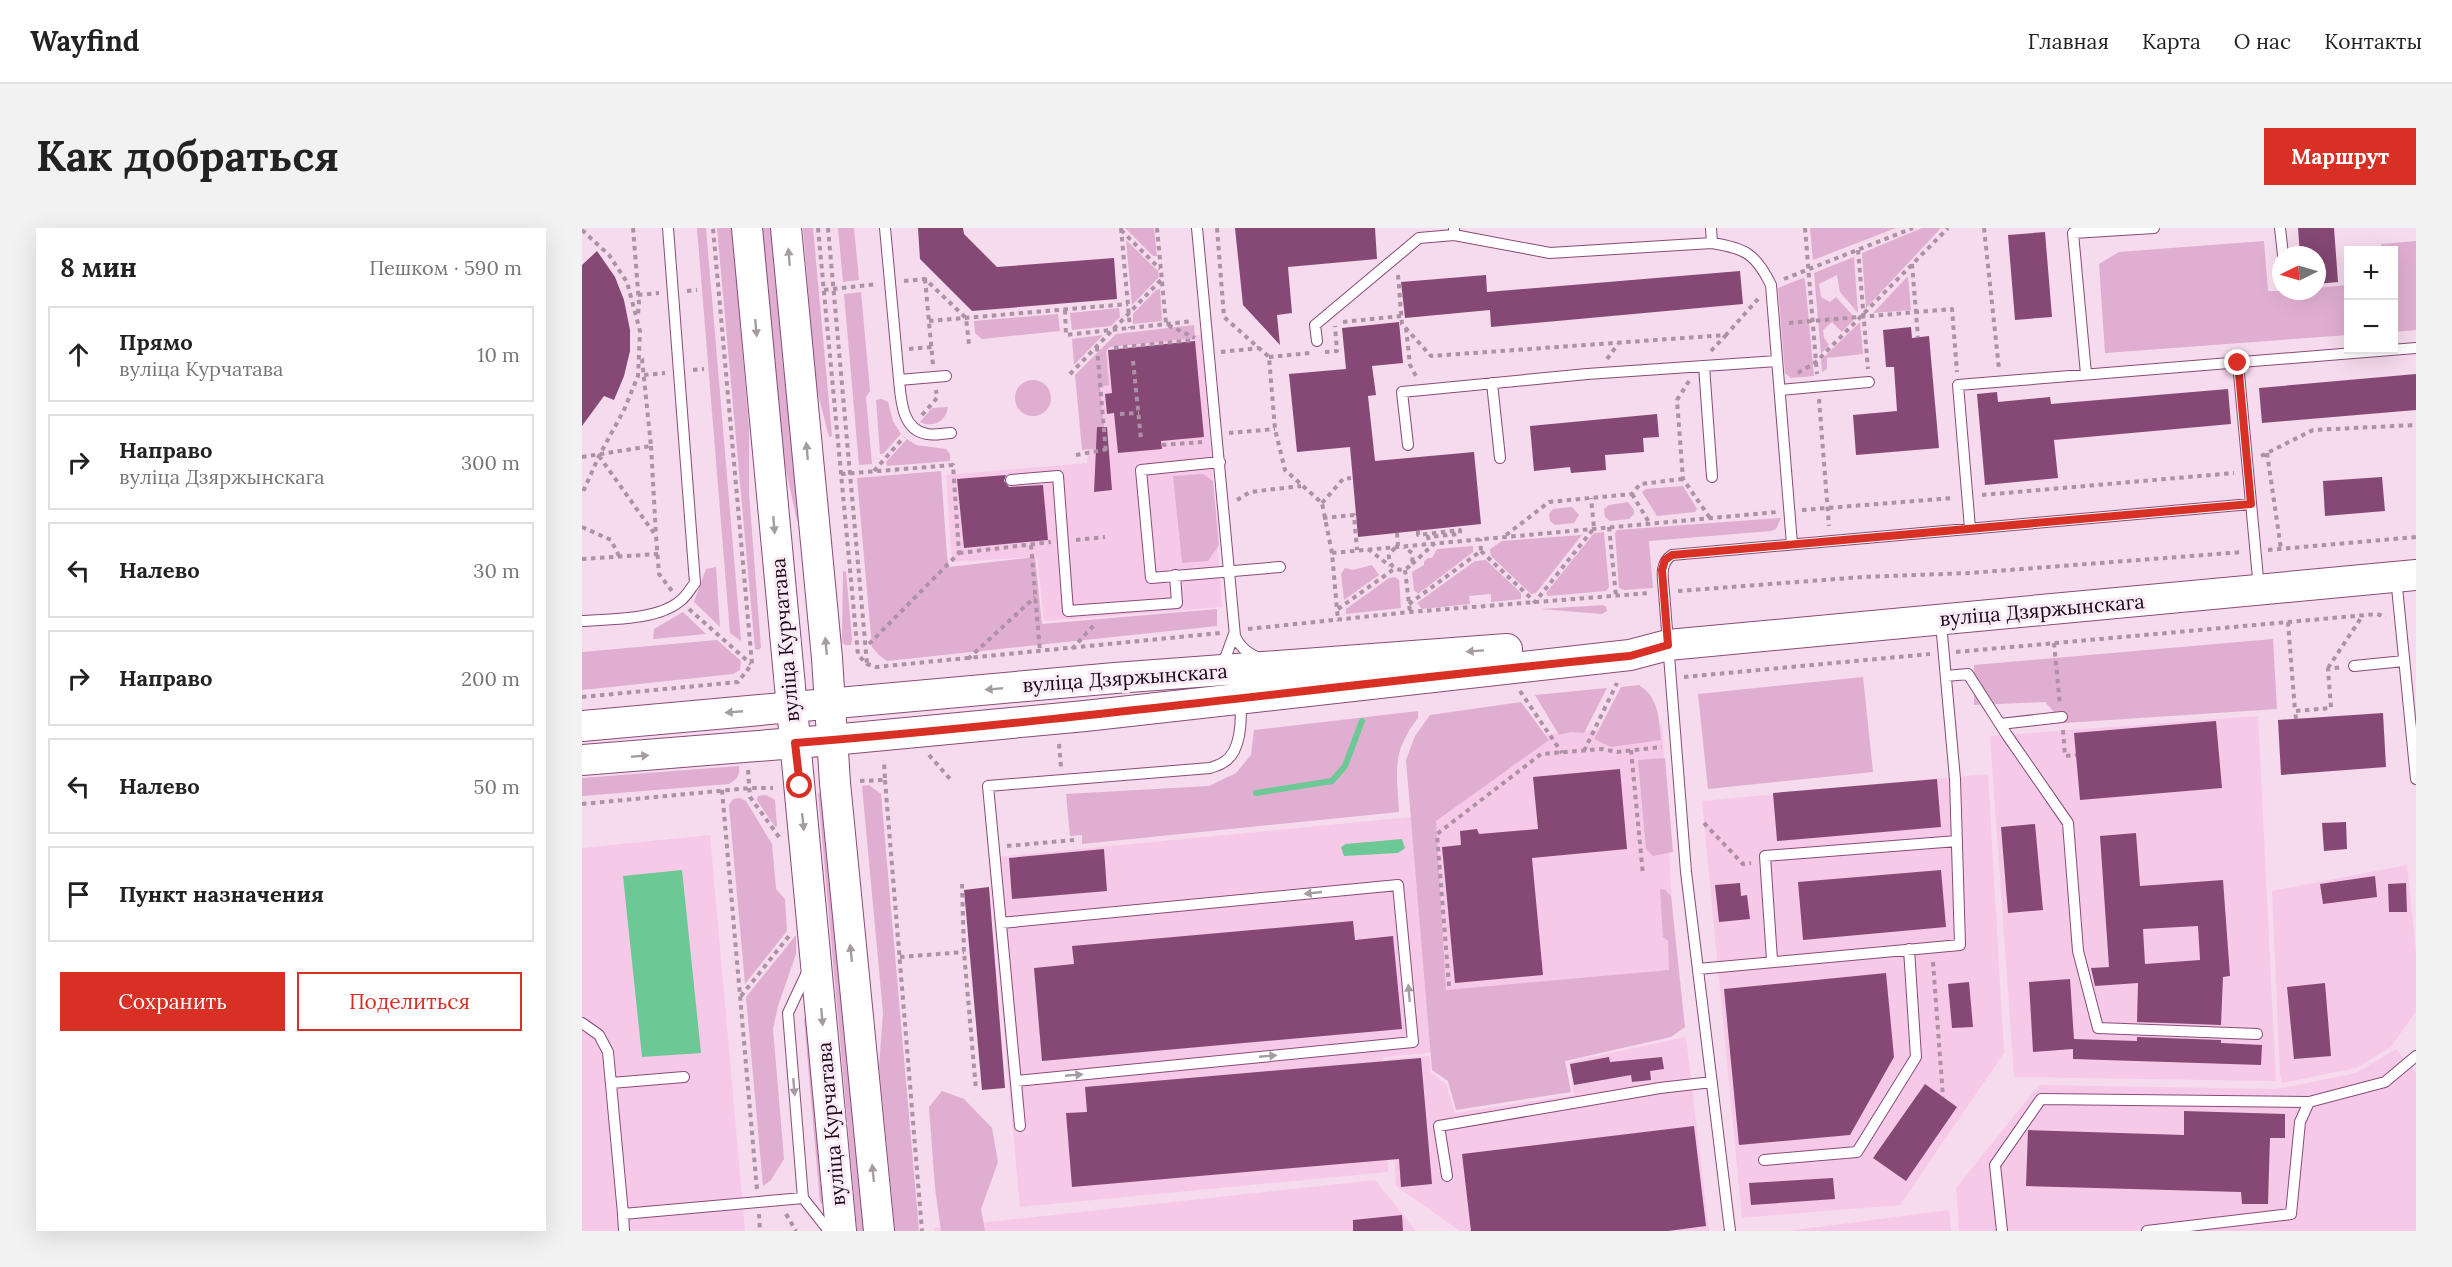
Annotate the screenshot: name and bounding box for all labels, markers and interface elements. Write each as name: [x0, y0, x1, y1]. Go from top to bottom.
text: Wayfind: [30, 23, 139, 59]
text: Главная: [2028, 28, 2109, 55]
text: Карта: [2142, 28, 2201, 55]
text: О нас: [2234, 28, 2291, 55]
text: Контакты: [2324, 28, 2422, 55]
button: Маршрут: [2264, 128, 2416, 185]
text: Как добраться: [36, 129, 339, 183]
north arrow: [2272, 246, 2326, 300]
map controls: [2344, 246, 2398, 354]
button: +: [2344, 246, 2398, 300]
one-way arrow: [784, 248, 794, 267]
text: 8 мин: [60, 251, 137, 284]
text: Пешком · 590 m: [369, 255, 522, 280]
button: −: [2344, 300, 2398, 354]
one-way arrow: [751, 319, 761, 338]
text: Прямо: [119, 328, 193, 356]
icon: ahead: [62, 338, 95, 371]
text: 10 m: [477, 342, 520, 367]
route end: [2224, 349, 2250, 375]
text: вуліца Курчатава: [119, 356, 283, 381]
text: Направо: [119, 436, 213, 464]
one-way arrow: [802, 442, 812, 461]
icon: right: [62, 446, 95, 479]
text: 300 m: [461, 450, 520, 475]
text: вуліца Дзяржынскага: [119, 464, 325, 489]
one-way arrow: [770, 515, 779, 534]
icon: left: [62, 554, 95, 587]
text: Налево: [119, 556, 200, 584]
street label: вуліца Курчатава: [765, 557, 804, 723]
text: 30 m: [473, 558, 520, 583]
street label: вуліца Дзяржынскага: [1938, 588, 2145, 631]
one-way arrow: [821, 636, 831, 655]
one-way arrow: [1465, 646, 1484, 656]
street label: вуліца Дзяржынскага: [1022, 658, 1228, 697]
icon: right: [62, 662, 95, 695]
text: Направо: [119, 664, 213, 692]
text: 200 m: [461, 666, 520, 691]
one-way arrow: [984, 684, 1003, 693]
one-way arrow: [724, 707, 743, 717]
one-way arrow: [631, 751, 650, 760]
icon: left: [62, 770, 95, 803]
text: Налево: [119, 772, 200, 800]
route start: [786, 772, 812, 798]
text: 50 m: [474, 774, 520, 799]
one-way arrow: [798, 813, 808, 832]
icon: arrive: [62, 878, 95, 911]
text: Пункт назначения: [119, 880, 324, 908]
one-way arrow: [1303, 888, 1322, 898]
one-way arrow: [846, 943, 856, 962]
button: Сохранить: [60, 972, 285, 1031]
button: Поделиться: [297, 972, 522, 1031]
one-way arrow: [1404, 984, 1414, 1003]
one-way arrow: [817, 1007, 827, 1026]
street label: вуліца Курчатава: [811, 1041, 850, 1207]
one-way arrow: [1259, 1051, 1278, 1061]
one-way arrow: [1065, 1070, 1084, 1080]
one-way arrow: [789, 1078, 799, 1097]
one-way arrow: [868, 1163, 878, 1182]

